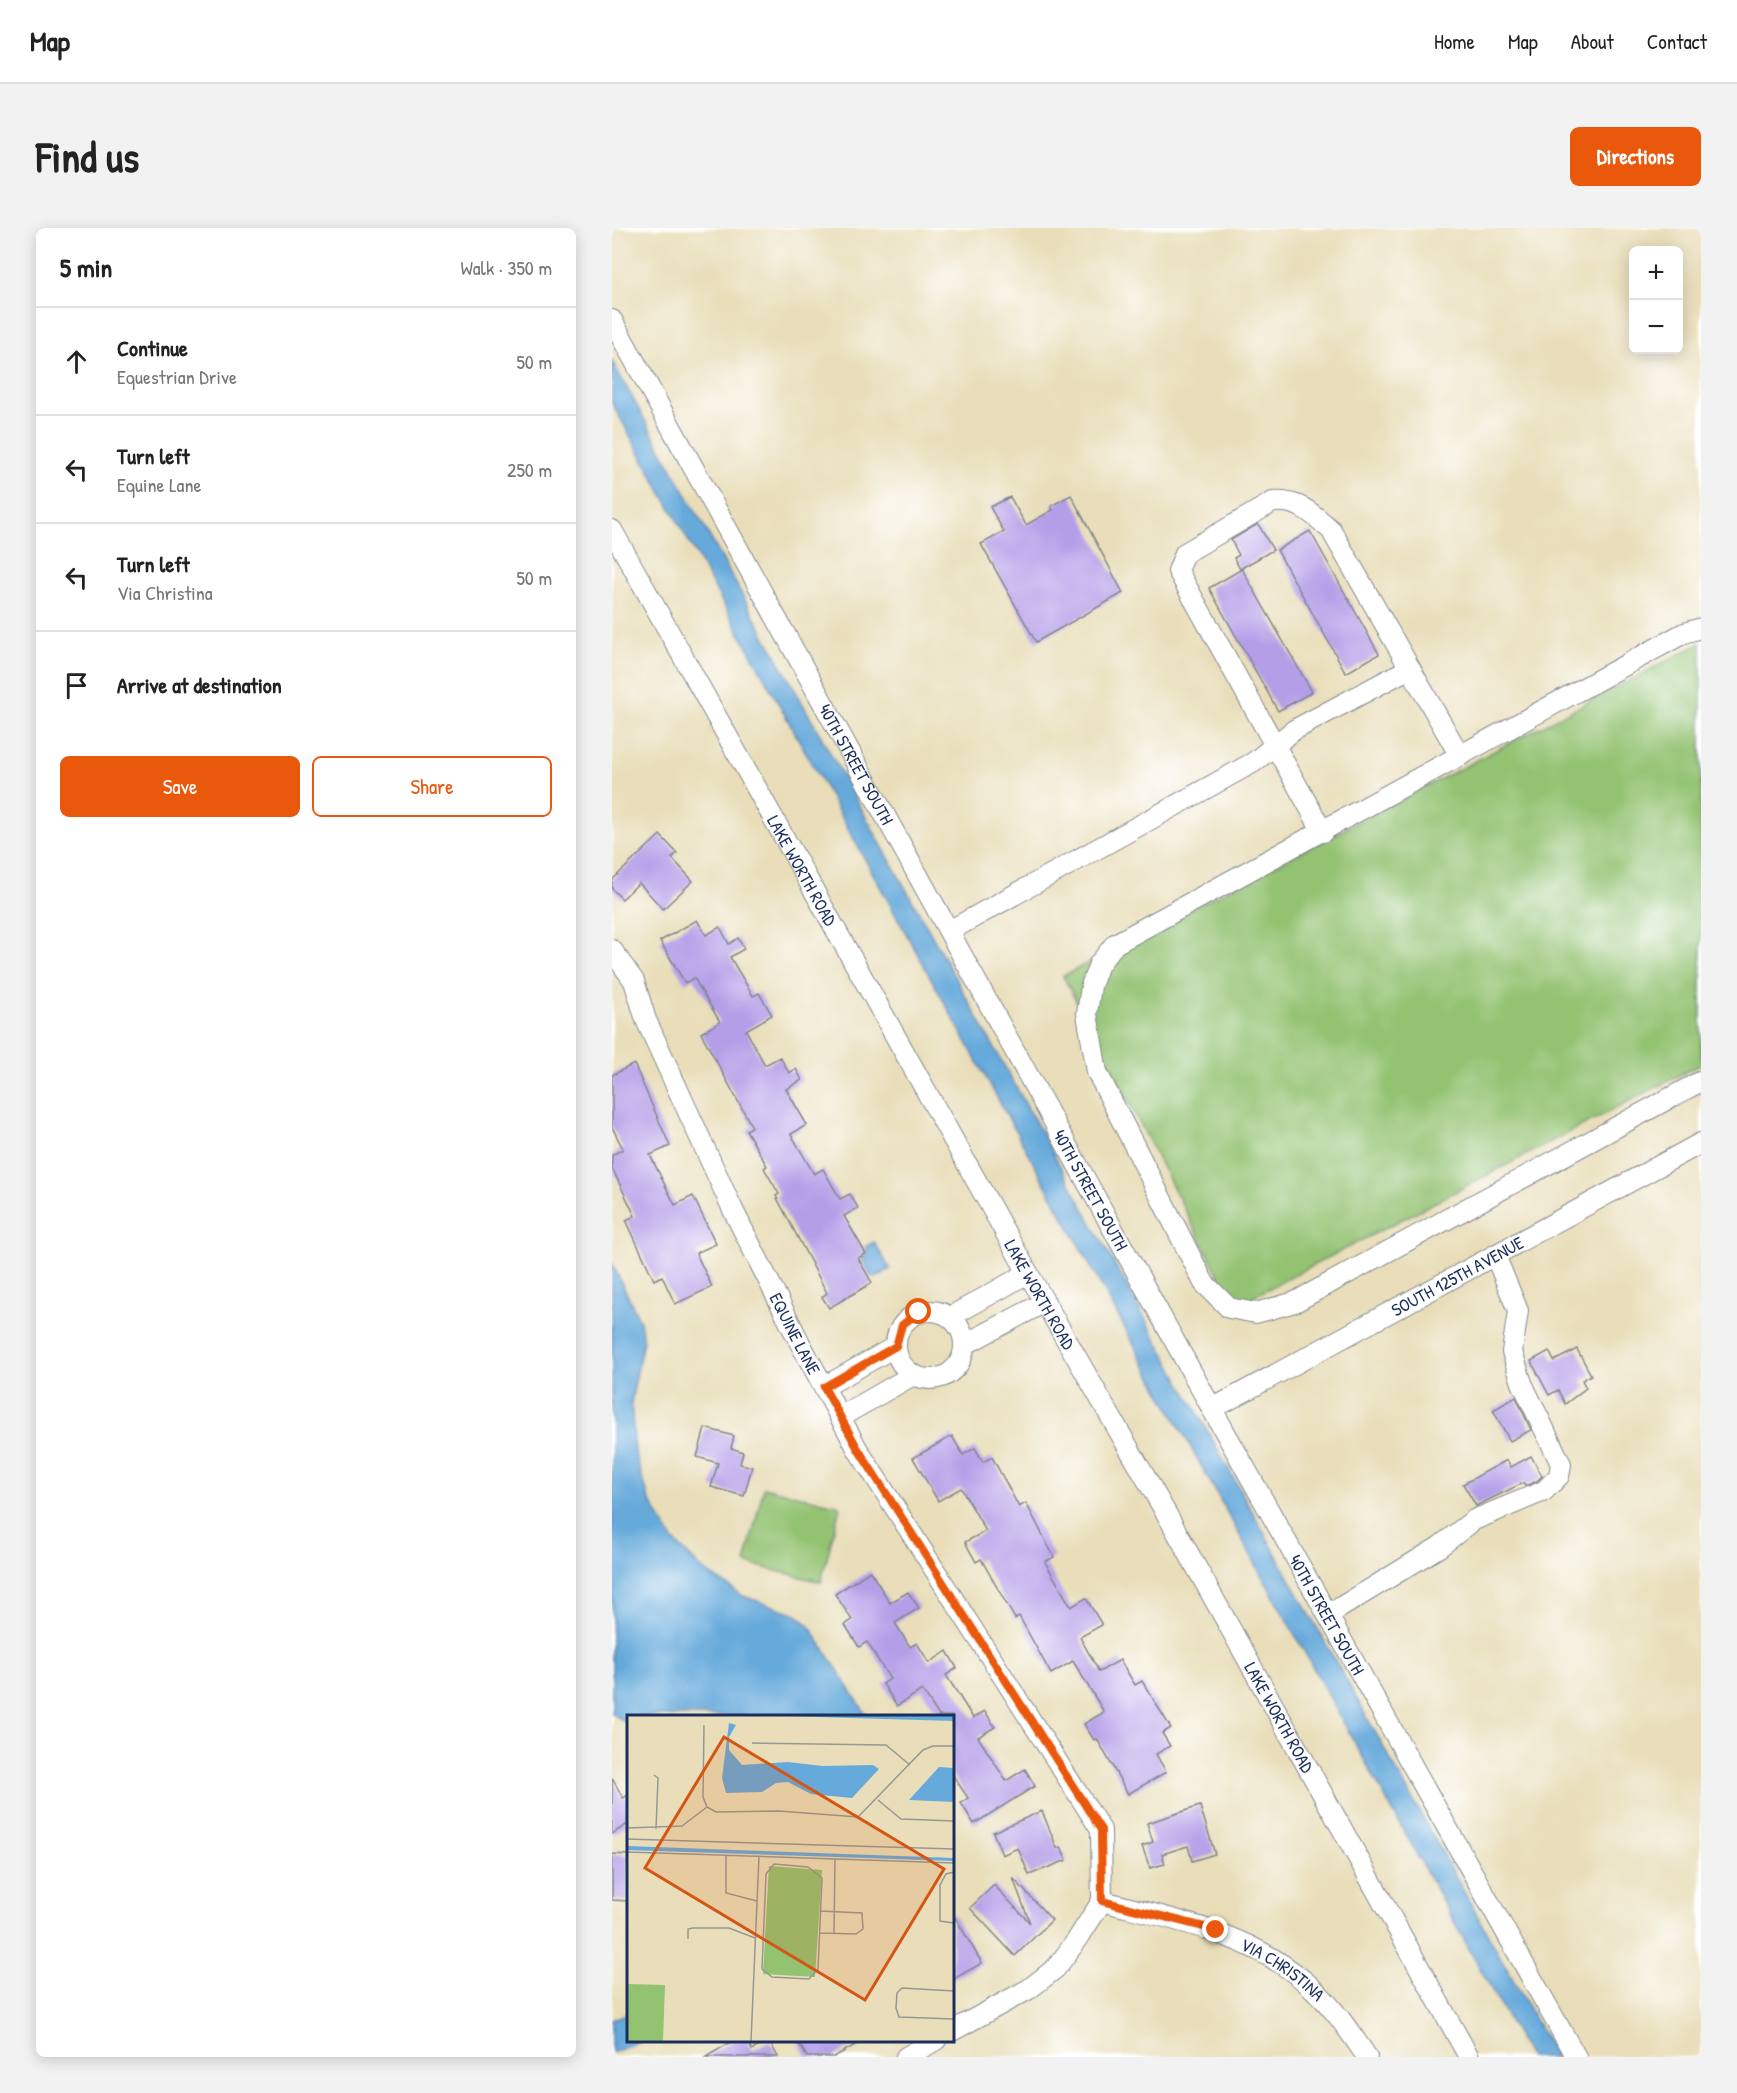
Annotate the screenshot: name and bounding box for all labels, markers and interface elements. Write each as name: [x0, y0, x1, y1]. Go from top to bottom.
text: Map: [30, 22, 70, 60]
text: Home: [1434, 27, 1475, 56]
text: Map: [1508, 27, 1538, 56]
text: About: [1571, 27, 1614, 56]
text: Contact: [1647, 27, 1707, 56]
button: Directions: [1570, 127, 1701, 186]
text: Find us: [36, 128, 139, 185]
map controls: [1629, 246, 1683, 354]
button: +: [1629, 246, 1683, 300]
text: 5 min: [60, 250, 112, 285]
text: Walk · 350 m: [460, 254, 552, 281]
button: −: [1629, 300, 1683, 354]
text: Continue: [117, 333, 188, 363]
icon: ahead: [60, 345, 93, 378]
text: 50 m: [516, 348, 552, 375]
text: Equestrian Drive: [117, 363, 237, 390]
text: Turn left: [117, 441, 190, 471]
icon: left: [60, 453, 93, 486]
text: 250 m: [507, 456, 552, 483]
text: Equine Lane: [117, 471, 201, 498]
text: Turn left: [117, 549, 190, 579]
icon: left: [60, 561, 93, 594]
text: 50 m: [516, 564, 552, 591]
text: Via Christina: [117, 579, 213, 606]
icon: arrive: [60, 669, 93, 702]
text: Arrive at destination: [117, 670, 282, 700]
street label: 40TH STREET SOUTH: [813, 699, 900, 829]
button: Save: [60, 756, 300, 817]
button: Share: [312, 756, 552, 817]
street label: LAKE WORTH ROAD: [762, 811, 844, 930]
street label: 40TH STREET SOUTH: [1048, 1125, 1135, 1255]
street label: SOUTH 125TH AVENUE: [1386, 1230, 1528, 1322]
street label: LAKE WORTH ROAD: [999, 1235, 1082, 1354]
street label: EQUINE LANE: [764, 1288, 827, 1379]
route start: [905, 1298, 931, 1324]
street label: 40TH STREET SOUTH: [1284, 1550, 1371, 1679]
street label: LAKE WORTH ROAD: [1239, 1657, 1321, 1777]
inset map: [627, 1715, 954, 2042]
route end: [1202, 1916, 1228, 1942]
street label: VIA CHRISTINA: [1237, 1931, 1331, 2006]

